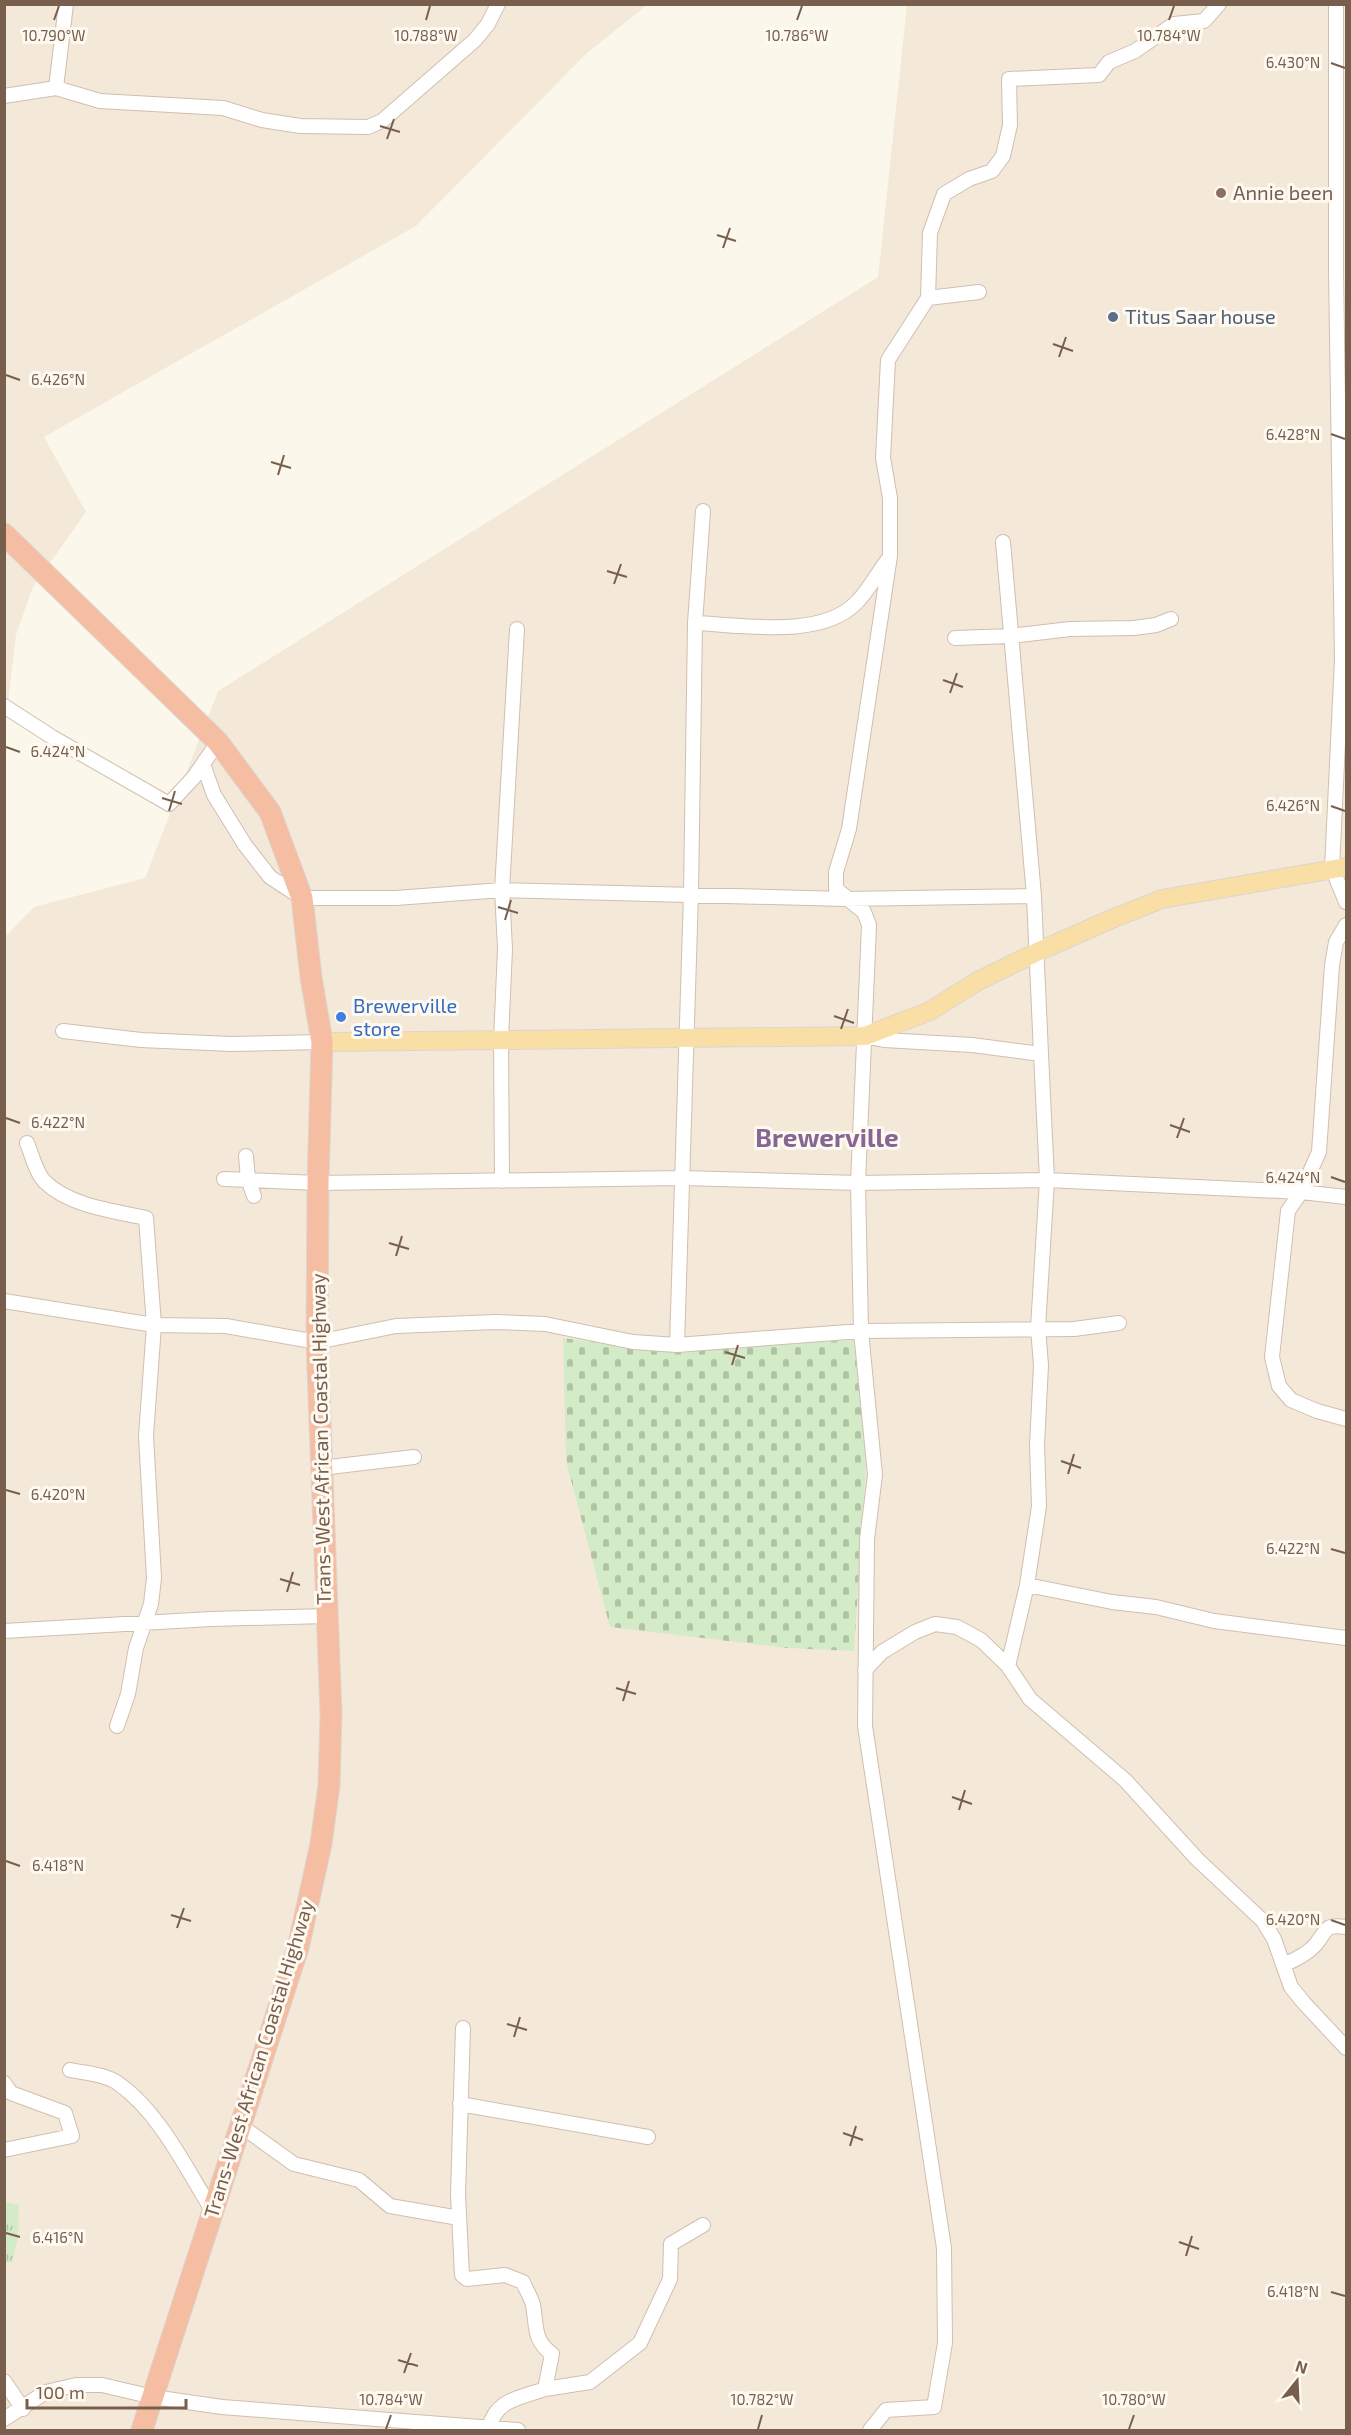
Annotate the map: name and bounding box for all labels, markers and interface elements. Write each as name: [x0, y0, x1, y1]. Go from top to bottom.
text: 10.790°W: [23, 26, 85, 44]
text: 10.788°W: [394, 26, 458, 44]
text: 10.786°W: [766, 26, 828, 44]
text: 10.784°W: [1137, 26, 1201, 44]
text: 6.430°N: [1266, 53, 1320, 71]
place label: Annie been: [1233, 180, 1333, 204]
marker: Annie been: [1214, 186, 1228, 200]
place label: Titus Saar house: [1125, 304, 1276, 328]
marker: Titus Saar house: [1106, 310, 1120, 324]
text: 6.426°N: [31, 370, 85, 388]
text: 6.428°N: [1266, 425, 1320, 443]
text: 6.424°N: [31, 742, 85, 760]
text: 6.426°N: [1266, 796, 1320, 814]
place label: Brewerville store: [353, 993, 457, 1040]
marker: Brewerville store: [334, 1010, 348, 1024]
text: 6.422°N: [31, 1113, 85, 1131]
district label: Brewerville: [755, 1121, 899, 1152]
text: 6.424°N: [1266, 1168, 1320, 1186]
street label: Trans-West African Coastal Highway: [305, 1273, 335, 1605]
text: 6.420°N: [31, 1485, 85, 1503]
text: 6.422°N: [1266, 1539, 1320, 1557]
text: 6.418°N: [32, 1856, 84, 1874]
street label: Trans-West African Coastal Highway: [198, 1896, 318, 2221]
text: 6.420°N: [1266, 1910, 1320, 1928]
text: 6.416°N: [32, 2228, 84, 2246]
text: 6.418°N: [1267, 2282, 1319, 2300]
north arrow: [1267, 2351, 1327, 2411]
text: N: [1293, 2355, 1310, 2377]
scale bar: [27, 2372, 186, 2410]
text: 100 m: [36, 2381, 85, 2403]
text: 10.784°W: [359, 2390, 423, 2408]
text: 10.782°W: [731, 2390, 793, 2408]
text: 10.780°W: [1102, 2390, 1166, 2408]

